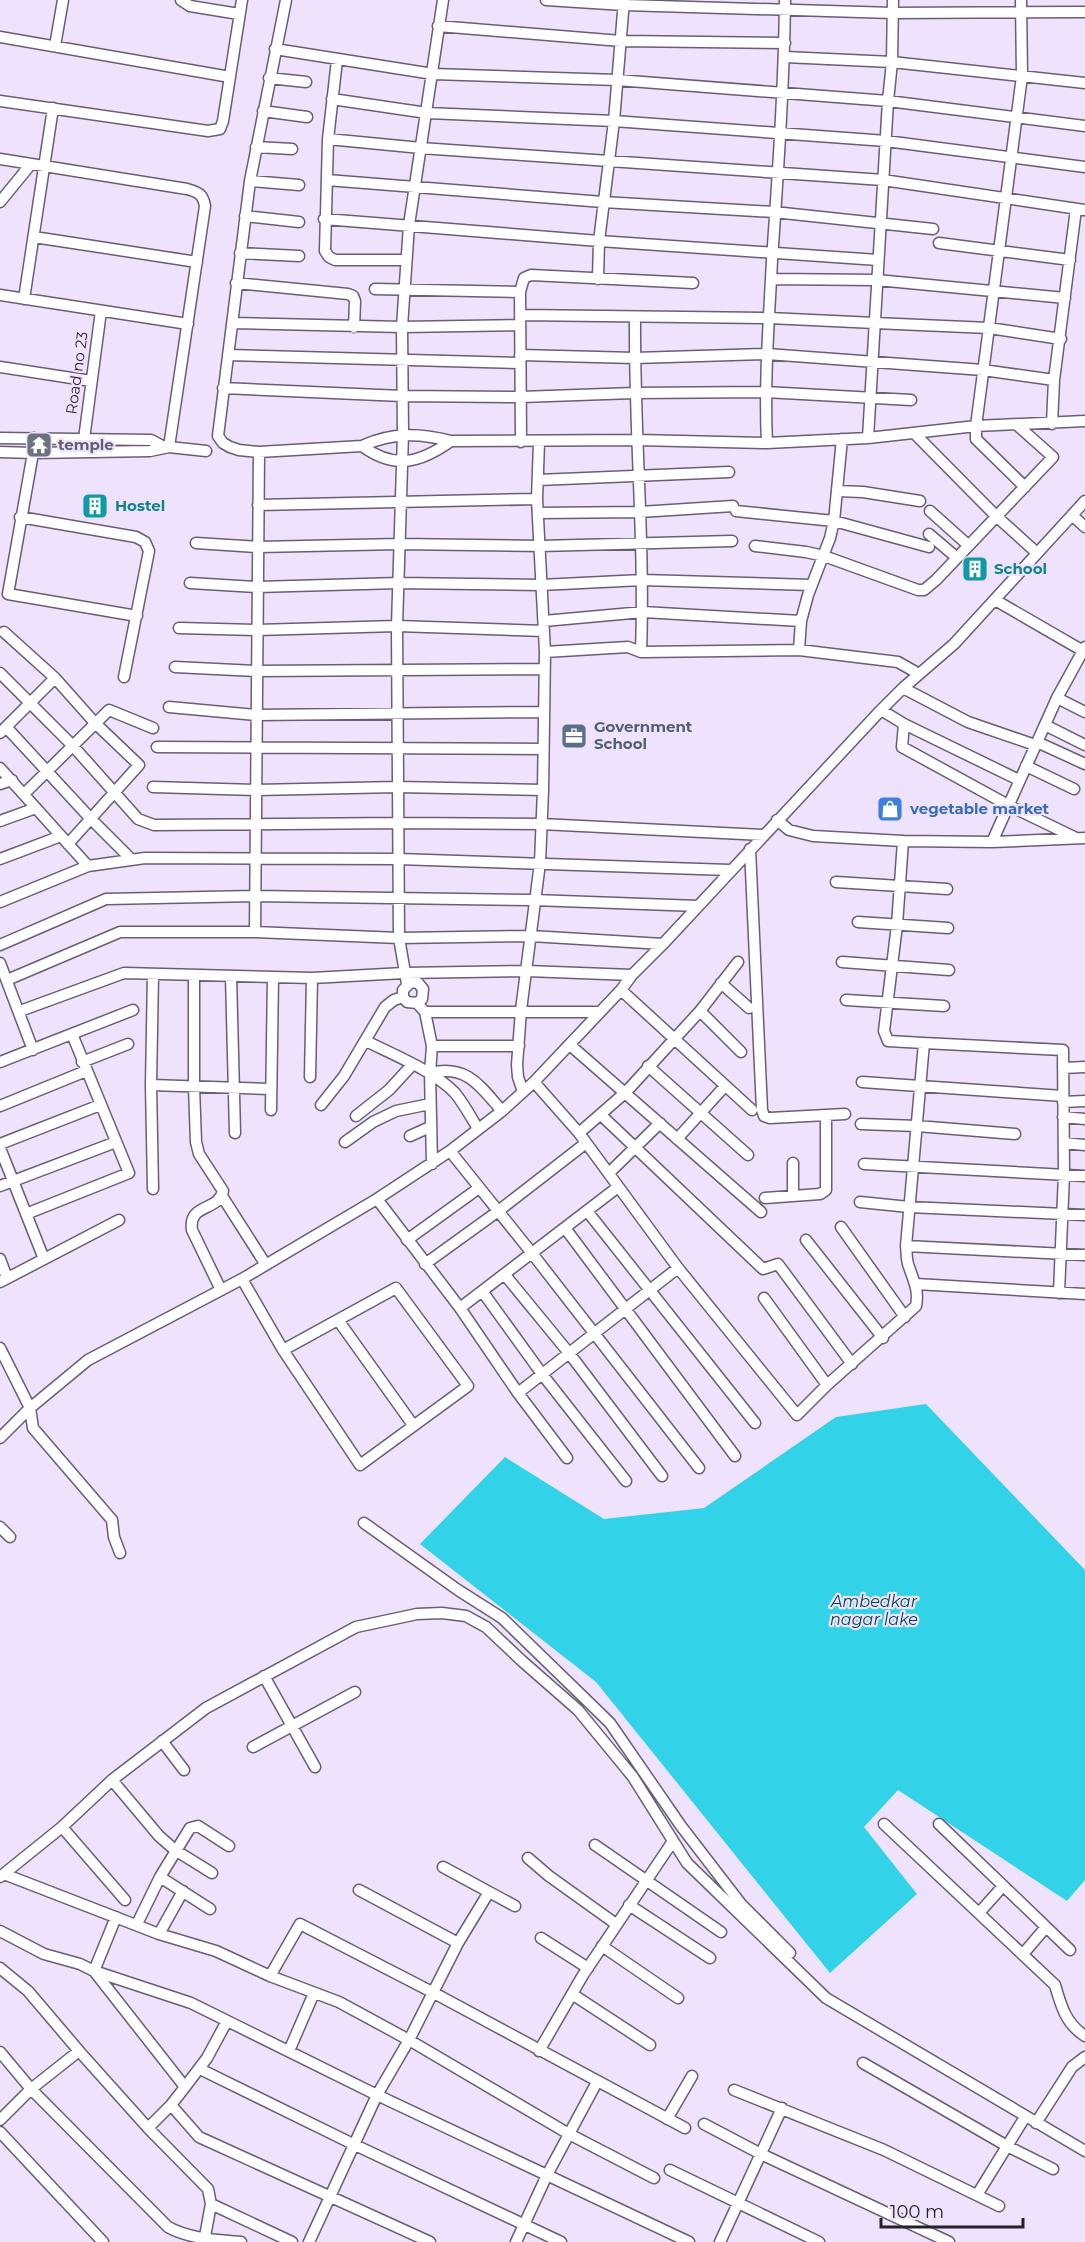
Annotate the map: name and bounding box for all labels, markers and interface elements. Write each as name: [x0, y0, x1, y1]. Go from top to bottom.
street label: Road no 23: [61, 330, 92, 416]
temple icon: temple: [24, 430, 54, 460]
place label: temple: [58, 435, 114, 454]
building icon: Hostel: [80, 491, 110, 521]
place label: Hostel: [115, 496, 165, 515]
building icon: School: [960, 554, 990, 584]
place label: School: [994, 559, 1047, 578]
place label: Government School: [594, 717, 693, 753]
office icon: Government School: [559, 721, 589, 751]
shop icon: vegetable market: [875, 794, 905, 824]
place label: vegetable market: [909, 799, 1050, 818]
water label: Ambedkar nagar lake: [830, 1592, 918, 1629]
scale bar: [881, 2191, 1024, 2229]
text: 100 m: [890, 2201, 944, 2223]

